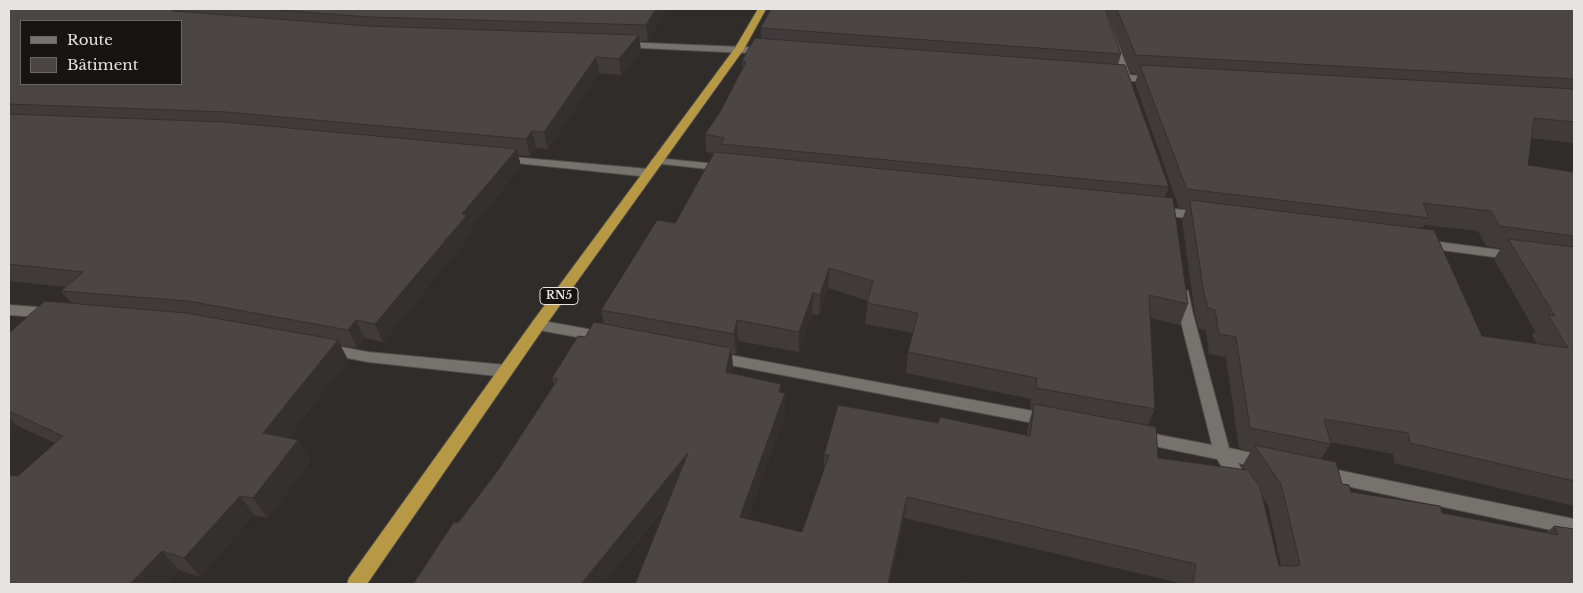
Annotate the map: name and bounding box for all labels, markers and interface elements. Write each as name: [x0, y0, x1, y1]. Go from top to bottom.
legend: [20, 20, 182, 85]
text: Route: [67, 30, 113, 49]
text: Bâtiment: [67, 55, 138, 74]
road number: RN5: [540, 288, 578, 304]

